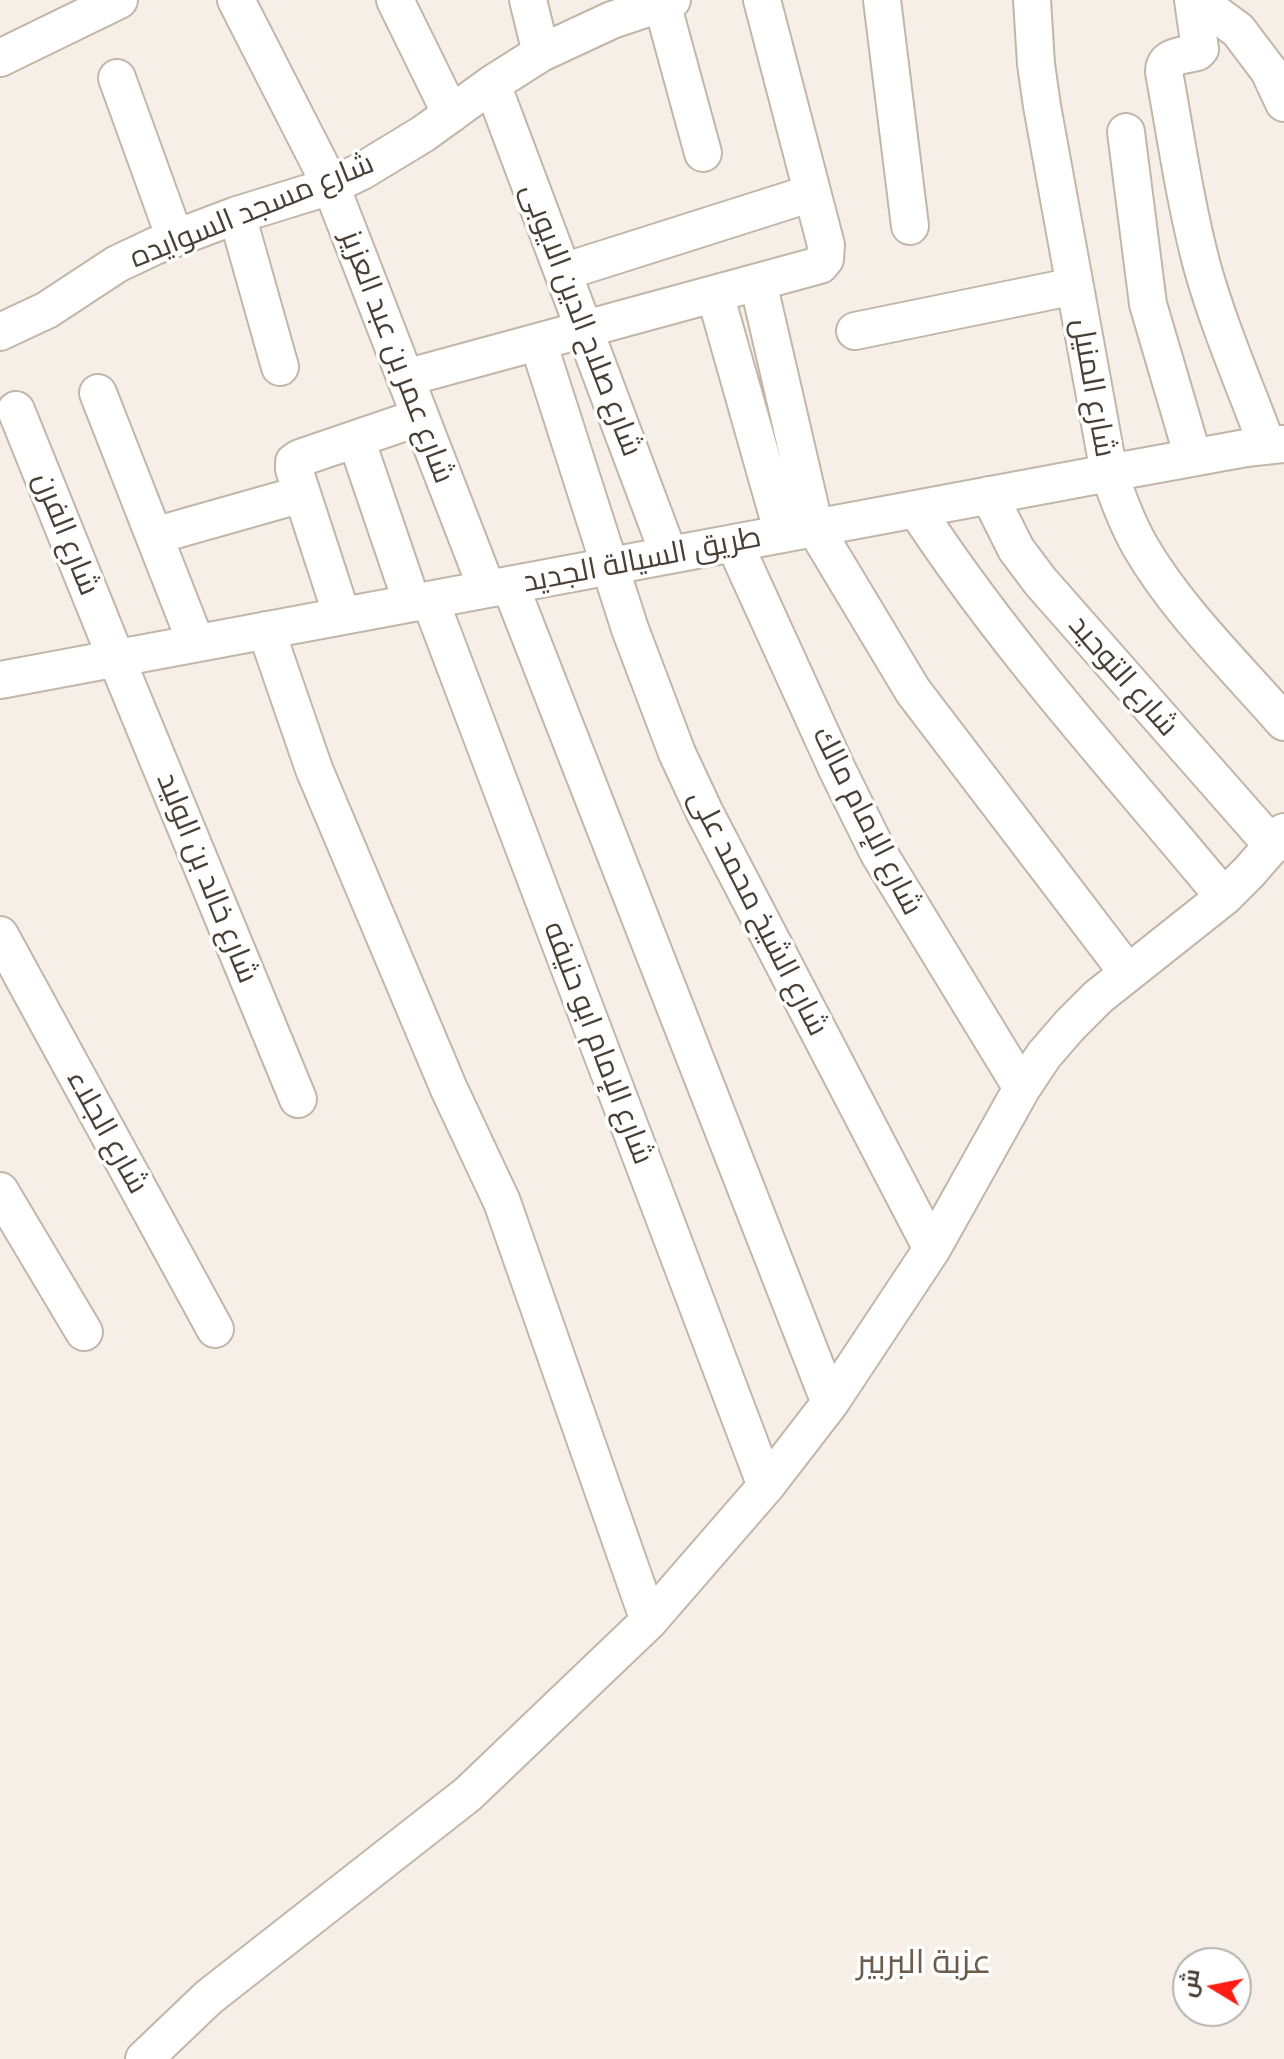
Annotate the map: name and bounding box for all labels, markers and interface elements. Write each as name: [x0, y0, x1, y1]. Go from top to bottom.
street label: شارع مسجد السوايده: [125, 146, 379, 276]
street label: شارع صلاح الدين الايوبى: [512, 179, 650, 461]
street label: شارع عمر بن عبد العزيز: [332, 226, 462, 488]
street label: شارع المنيل: [1063, 316, 1123, 460]
street label: شارع الفرن: [25, 467, 107, 601]
street label: طريق السيالة الجديد: [520, 519, 764, 601]
street label: شارع التوحيد: [1061, 608, 1185, 744]
street label: شارع الإمام مالك: [804, 721, 930, 921]
street label: شارع خالد بن الوليد: [148, 767, 266, 989]
street label: شارع الشيخ محمد على: [680, 784, 836, 1042]
street label: شارع الإمام ابو حنيفه: [535, 917, 661, 1169]
street label: شارع الجلاء: [58, 1064, 156, 1200]
district label: عزبة البربير: [857, 1943, 991, 1983]
north arrow: [1172, 1947, 1252, 2027]
text: ش: [1174, 1967, 1206, 1999]

